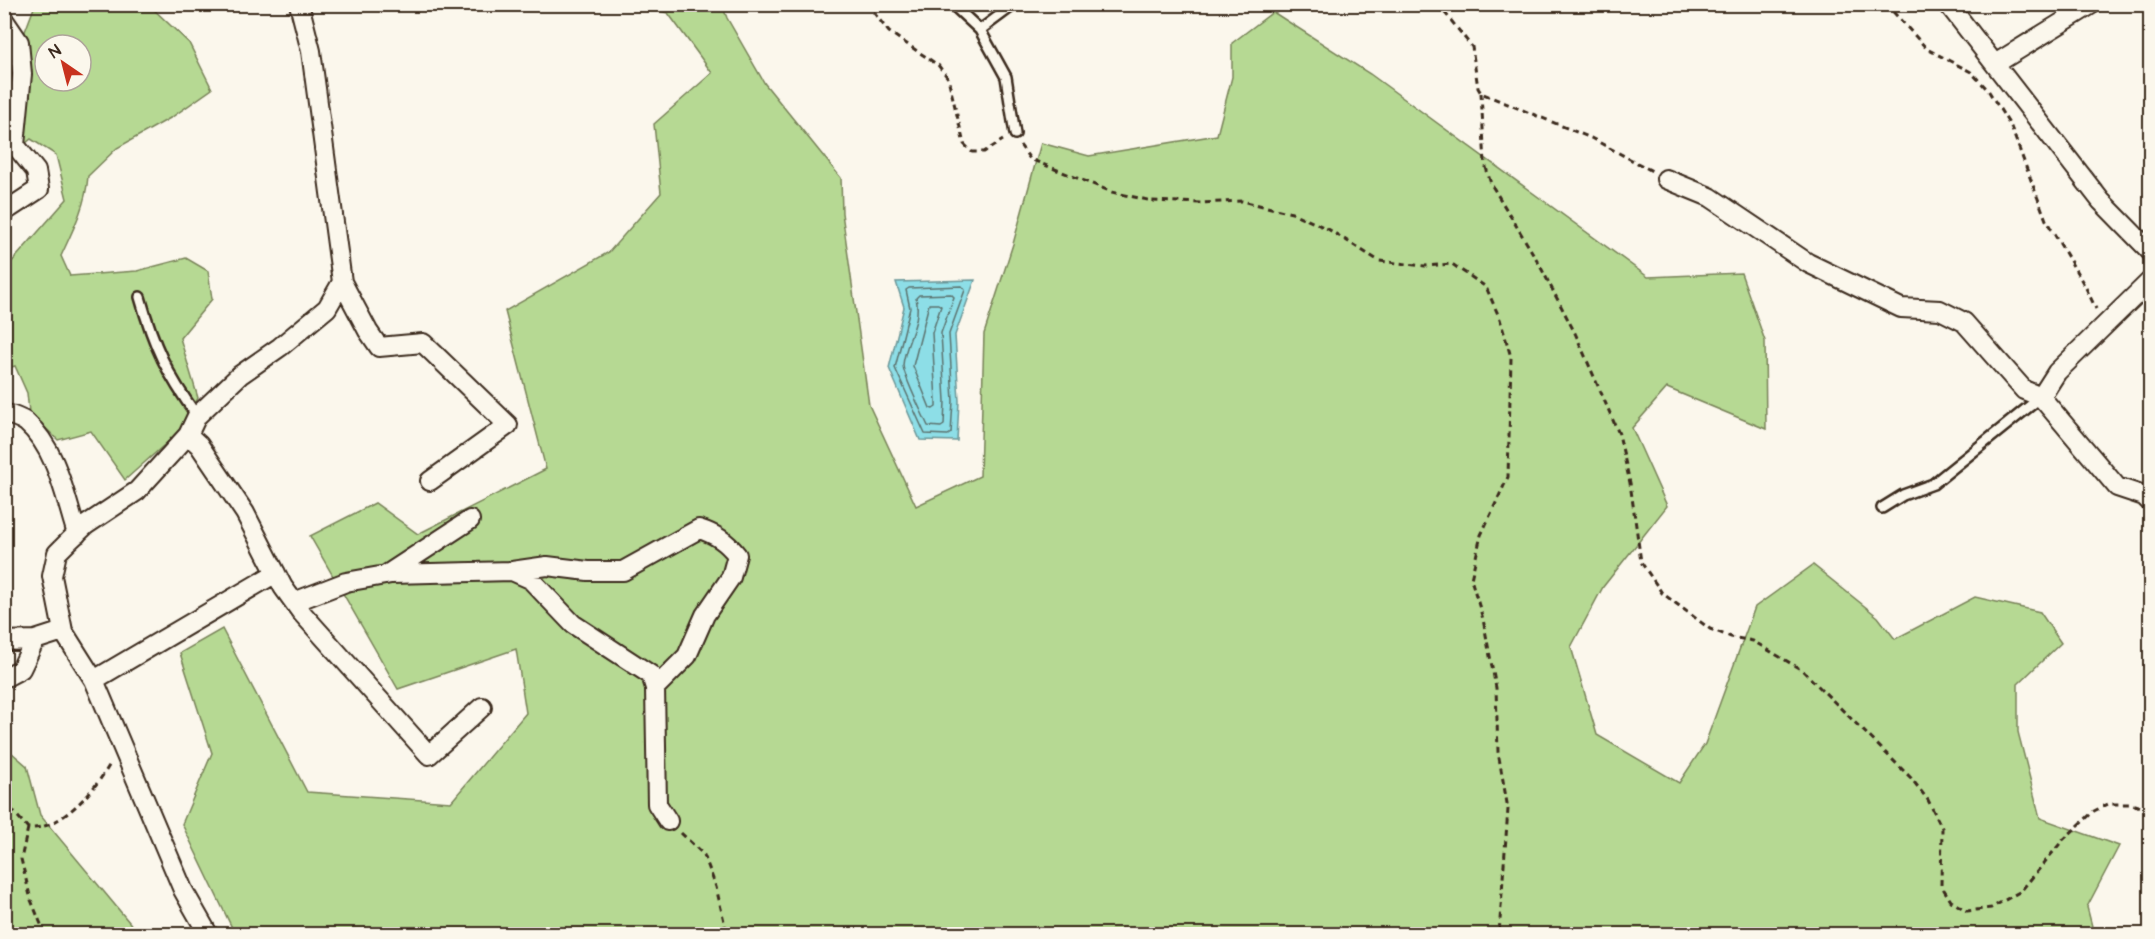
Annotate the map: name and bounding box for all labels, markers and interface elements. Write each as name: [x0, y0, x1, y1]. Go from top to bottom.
north arrow: [33, 33, 93, 93]
text: N: [45, 40, 65, 63]

